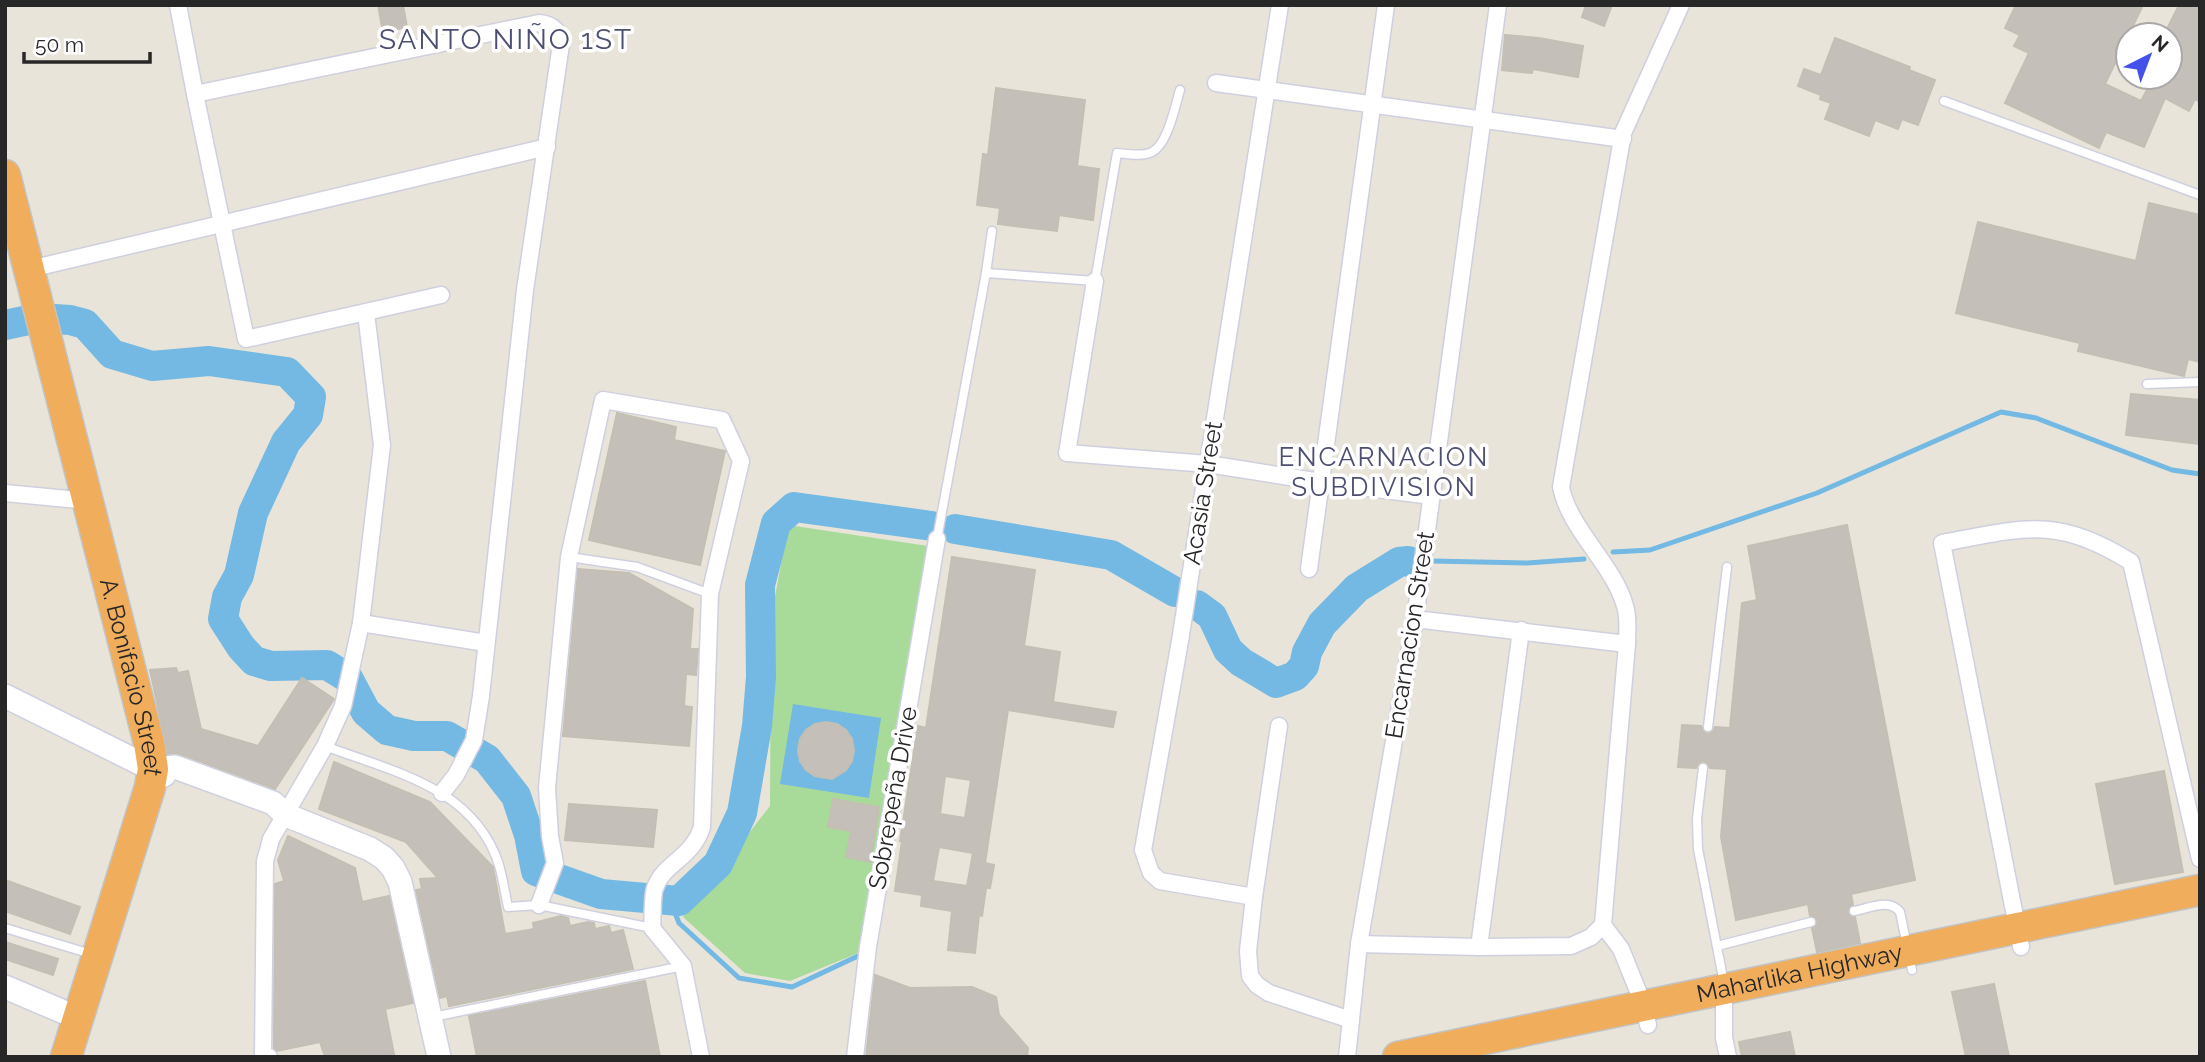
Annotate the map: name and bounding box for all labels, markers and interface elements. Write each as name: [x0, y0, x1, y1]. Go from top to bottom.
scale bar: [24, 21, 150, 65]
north arrow: [2114, 21, 2184, 91]
district label: SANTO NIÑO 1ST: [379, 22, 633, 56]
text: N: [2148, 30, 2173, 56]
text: 50 m: [35, 32, 84, 57]
street label: Acasia Street: [1177, 419, 1228, 567]
district label: ENCARNACION SUBDIVISION: [1279, 442, 1489, 502]
street label: Encarnacion Street: [1379, 529, 1440, 741]
street label: A. Bonifacio Street: [94, 575, 168, 778]
street label: Sobrepeña Drive: [862, 704, 923, 892]
street label: Maharlika Highway: [1694, 937, 1905, 1008]

